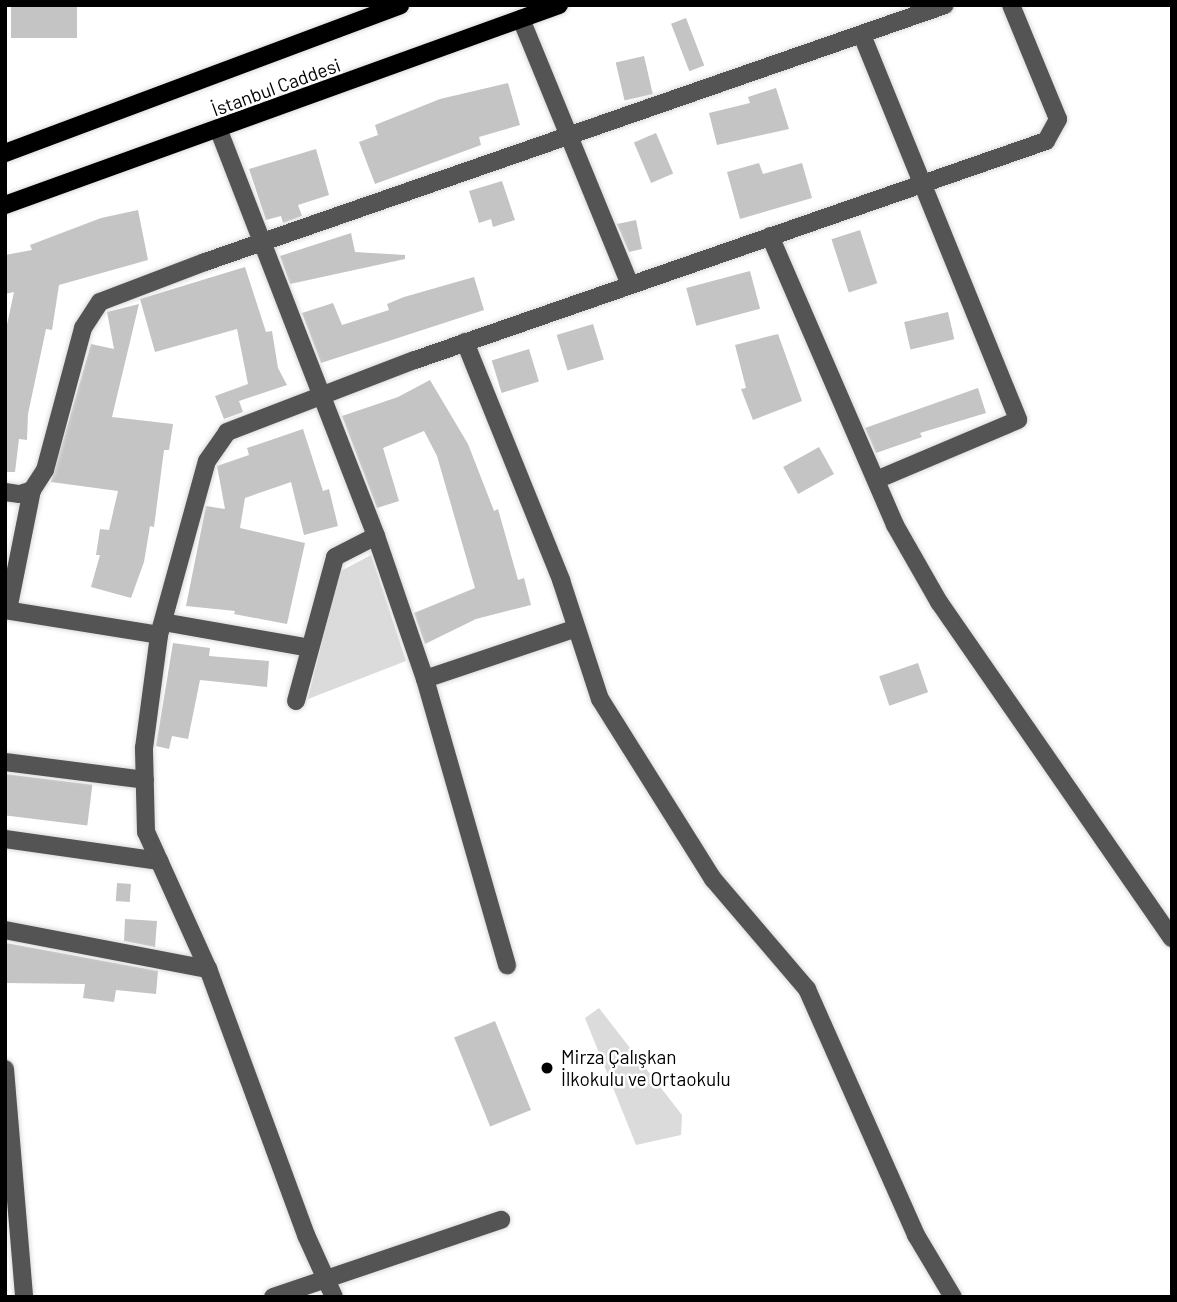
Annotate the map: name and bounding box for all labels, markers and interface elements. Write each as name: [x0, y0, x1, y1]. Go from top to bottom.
street label: İstanbul Caddesi: [208, 53, 344, 121]
place label: Mirza Çalışkan İlkokulu ve Ortaokulu: [561, 1046, 731, 1090]
marker: Mirza Çalışkan İlkokulu ve Ortaokulu: [539, 1060, 555, 1076]

